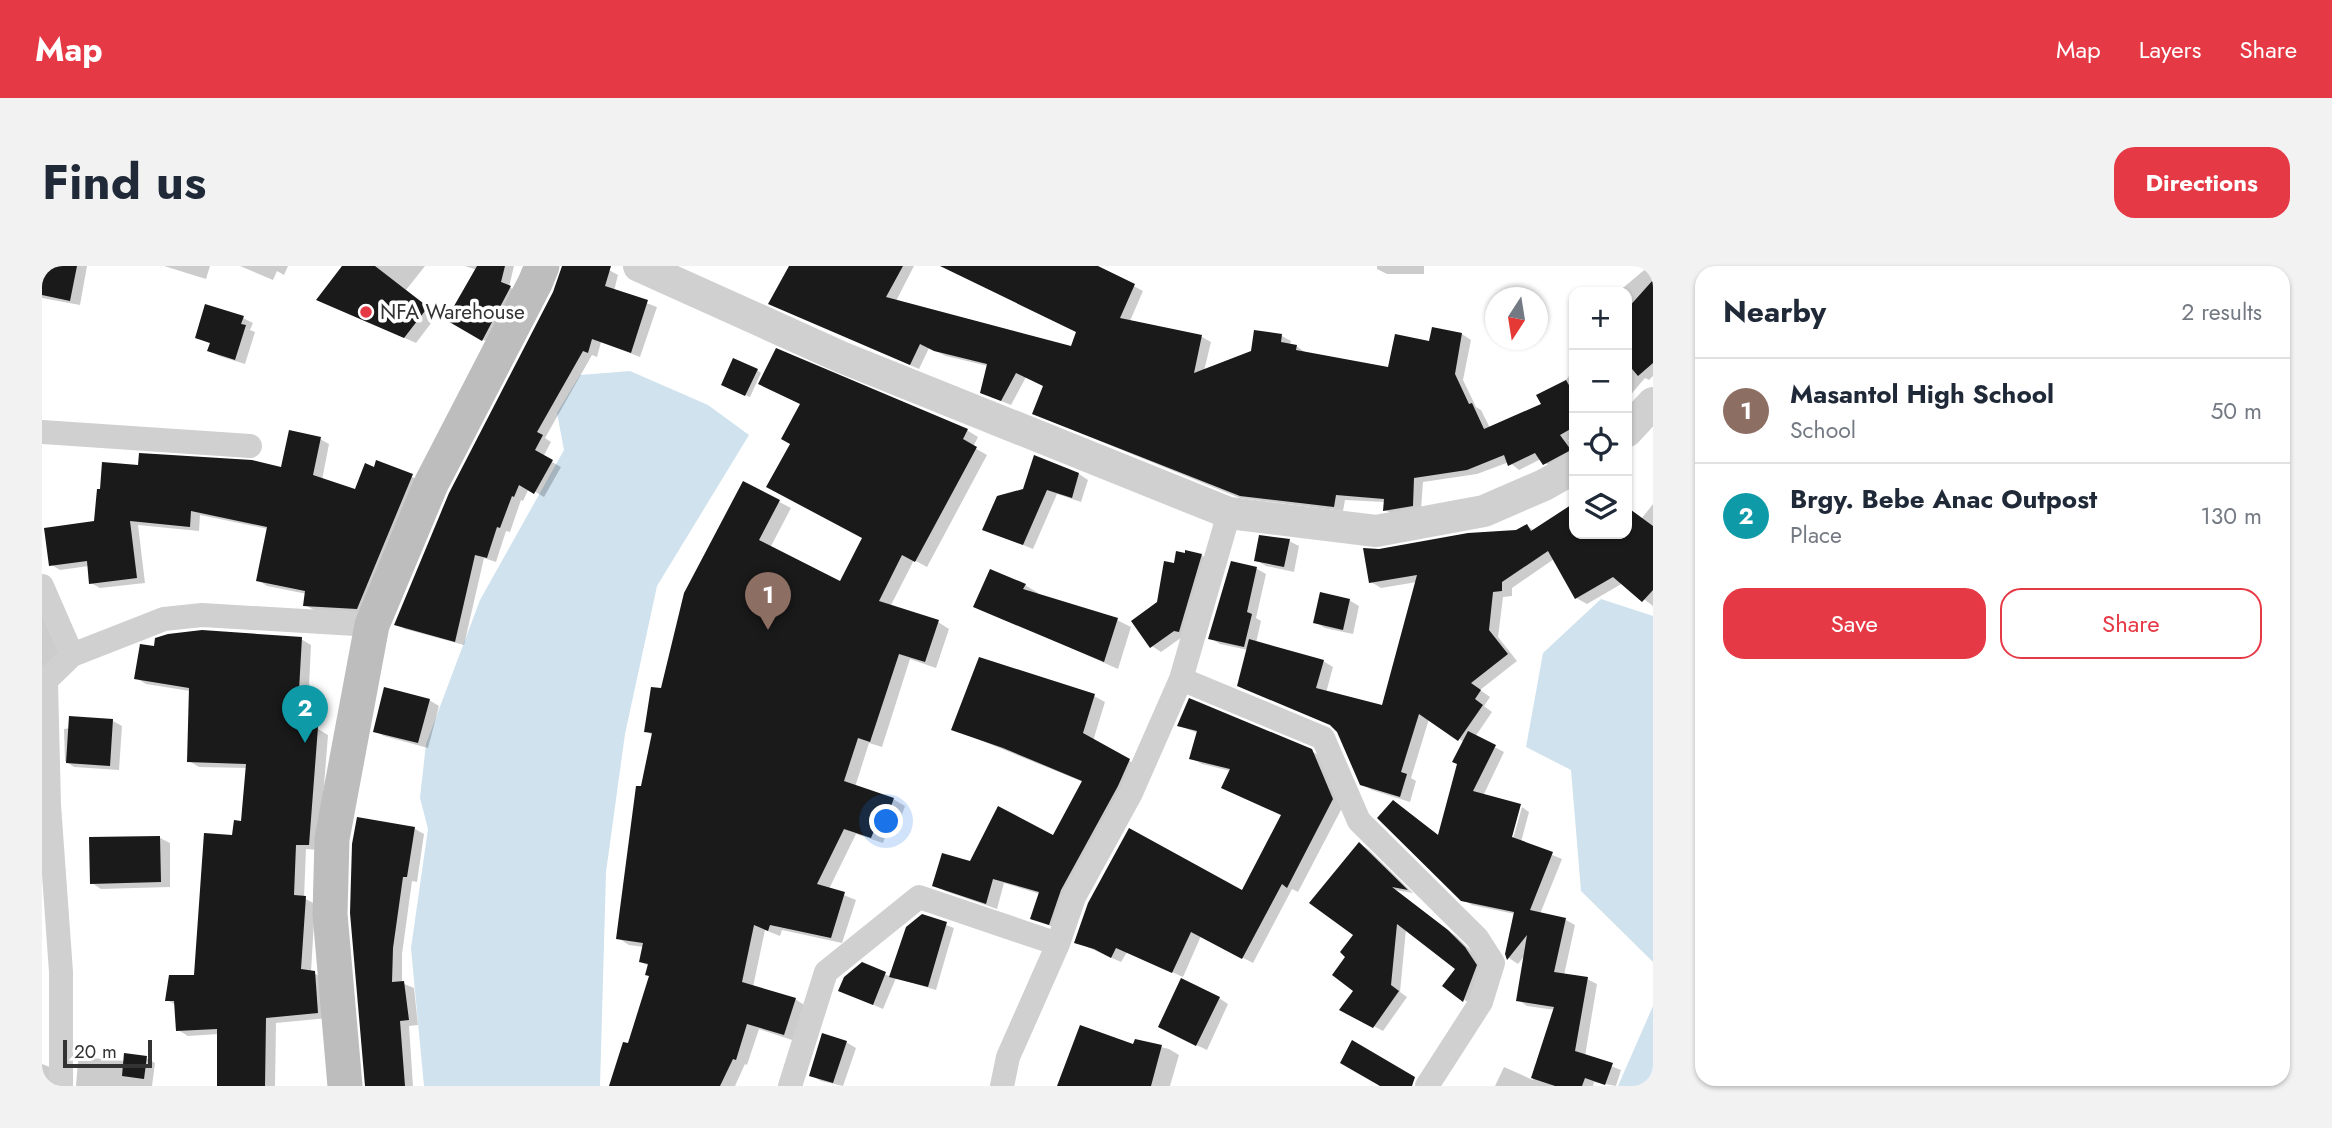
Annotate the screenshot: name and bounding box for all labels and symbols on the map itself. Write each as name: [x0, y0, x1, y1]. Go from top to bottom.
north arrow: [1485, 287, 1548, 350]
place label: NFA Warehouse: [380, 297, 525, 327]
marker: NFA Warehouse: [358, 304, 374, 320]
pin: 1: [745, 572, 791, 630]
pin: 2: [282, 685, 328, 743]
your location: [869, 804, 903, 838]
scale bar: [63, 1037, 152, 1069]

